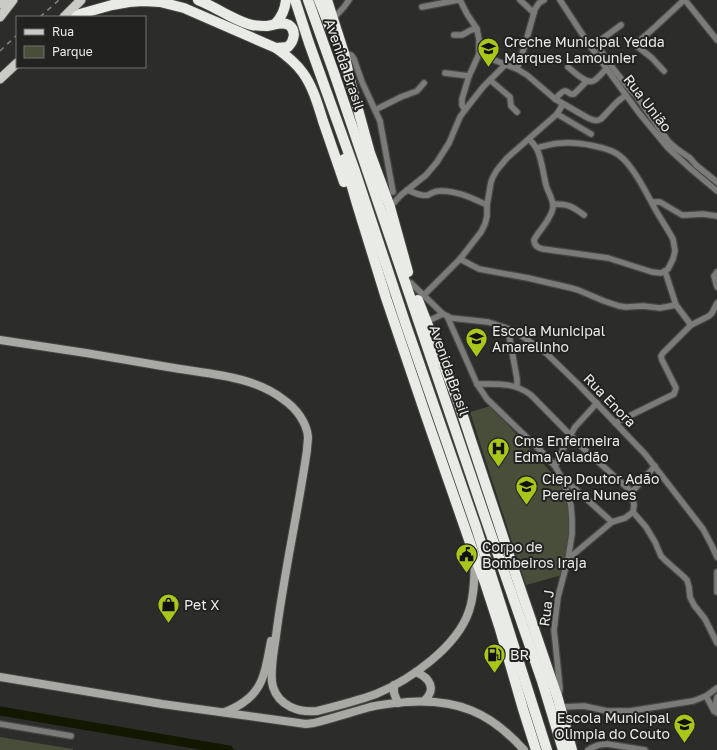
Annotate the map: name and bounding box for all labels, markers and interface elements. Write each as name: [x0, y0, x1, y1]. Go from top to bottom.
legend: [16, 16, 146, 68]
street label: Avenida Brasil: [322, 16, 368, 112]
text: Rua: [52, 24, 74, 39]
place label: Creche Municipal Yedda Marques Lamounier: [504, 33, 665, 66]
school or university icon: Creche Municipal Yedda Marques Lamounier: [475, 36, 501, 69]
text: Parque: [52, 44, 93, 59]
street label: Rua União: [620, 71, 676, 135]
street label: Avenida Brasil: [427, 322, 473, 418]
place label: Escola Municipal Amarelinho: [492, 322, 605, 355]
school or university icon: Escola Municipal Amarelinho: [463, 325, 489, 358]
street label: Rua Enora: [580, 370, 640, 430]
place label: Cms Enfermeira Edma Valadão: [514, 432, 620, 465]
hospital icon: Cms Enfermeira Edma Valadão: [485, 435, 511, 468]
place label: Ciep Doutor Adão Pereira Nunes: [542, 470, 659, 503]
school or university icon: Ciep Doutor Adão Pereira Nunes: [514, 473, 540, 506]
place label: Corpo de Bombeiros Iraja: [482, 538, 587, 571]
public building icon: Corpo de Bombeiros Iraja: [453, 541, 479, 574]
street label: Rua J: [535, 589, 557, 627]
shop icon: Pet X: [155, 591, 181, 624]
place label: Pet X: [184, 596, 220, 613]
fuel station icon: BR: [482, 641, 508, 674]
place label: BR: [510, 646, 529, 663]
place label: Escola Municipal Olimpia do Couto: [554, 709, 670, 742]
school or university icon: Escola Municipal Olimpia do Couto: [672, 712, 698, 745]

